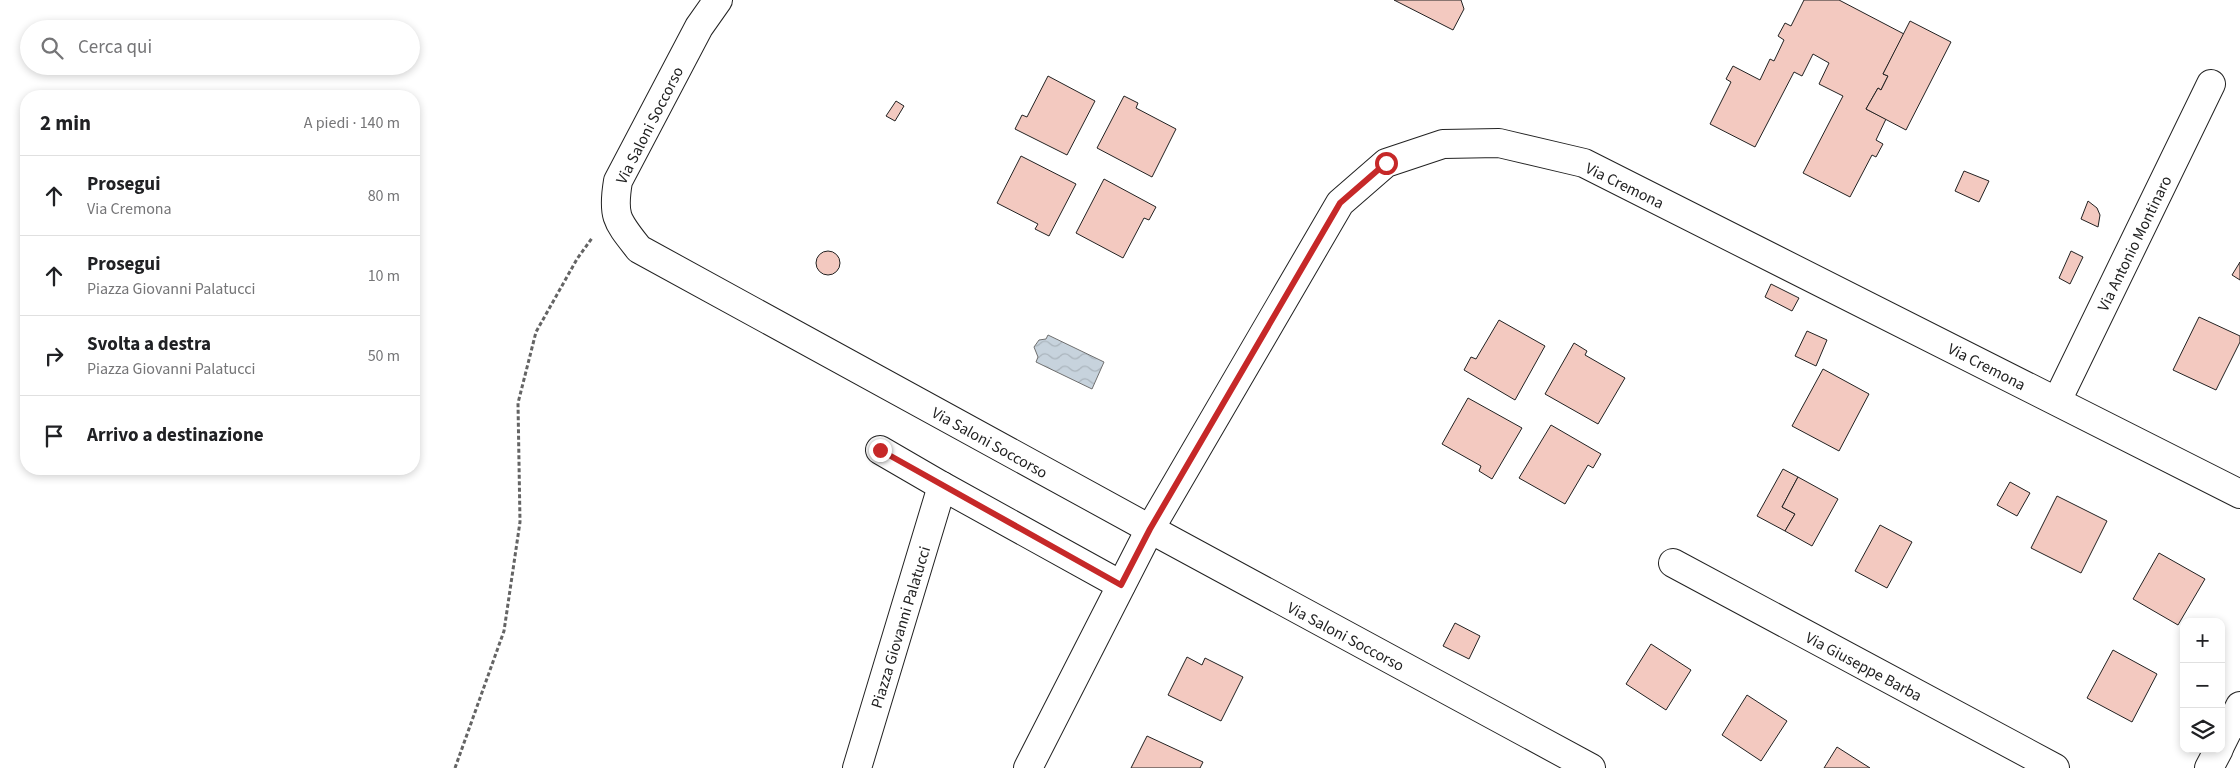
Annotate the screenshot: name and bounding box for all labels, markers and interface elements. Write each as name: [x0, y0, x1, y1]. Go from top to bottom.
search box: [20, 20, 420, 75]
icon: search: [38, 34, 66, 62]
text: Cerca qui: [78, 34, 152, 61]
street label: Via Saloni Soccorso: [611, 63, 689, 188]
text: 2 min: [40, 108, 91, 138]
text: A piedi · 140 m: [304, 112, 400, 134]
route start: [1375, 152, 1398, 175]
street label: Via Cremona: [1582, 157, 1667, 214]
text: Prosegui: [87, 171, 160, 198]
street label: Via Antonio Montinaro: [2092, 172, 2177, 315]
icon: ahead: [40, 182, 68, 210]
text: 80 m: [368, 185, 400, 207]
text: Via Cremona: [87, 198, 172, 220]
text: Prosegui: [87, 251, 160, 278]
icon: ahead: [40, 262, 68, 290]
text: 10 m: [368, 265, 400, 287]
text: Piazza Giovanni Palatucci: [87, 278, 256, 300]
text: Svolta a destra: [87, 331, 211, 358]
street label: Via Cremona: [1944, 338, 2029, 396]
icon: right: [40, 342, 68, 370]
text: 50 m: [368, 345, 400, 367]
text: Piazza Giovanni Palatucci: [87, 358, 256, 380]
street label: Via Saloni Soccorso: [928, 402, 1051, 484]
icon: arrive: [40, 422, 68, 450]
text: Arrivo a destinazione: [87, 422, 264, 449]
route end: [869, 439, 892, 462]
street label: Piazza Giovanni Palatucci: [866, 544, 936, 711]
street label: Via Saloni Soccorso: [1283, 597, 1408, 677]
map controls: [2180, 618, 2225, 753]
button: +: [2180, 618, 2225, 663]
street label: Via Giuseppe Barba: [1801, 627, 1926, 707]
button: −: [2180, 663, 2225, 708]
button: layers: [2180, 708, 2225, 753]

